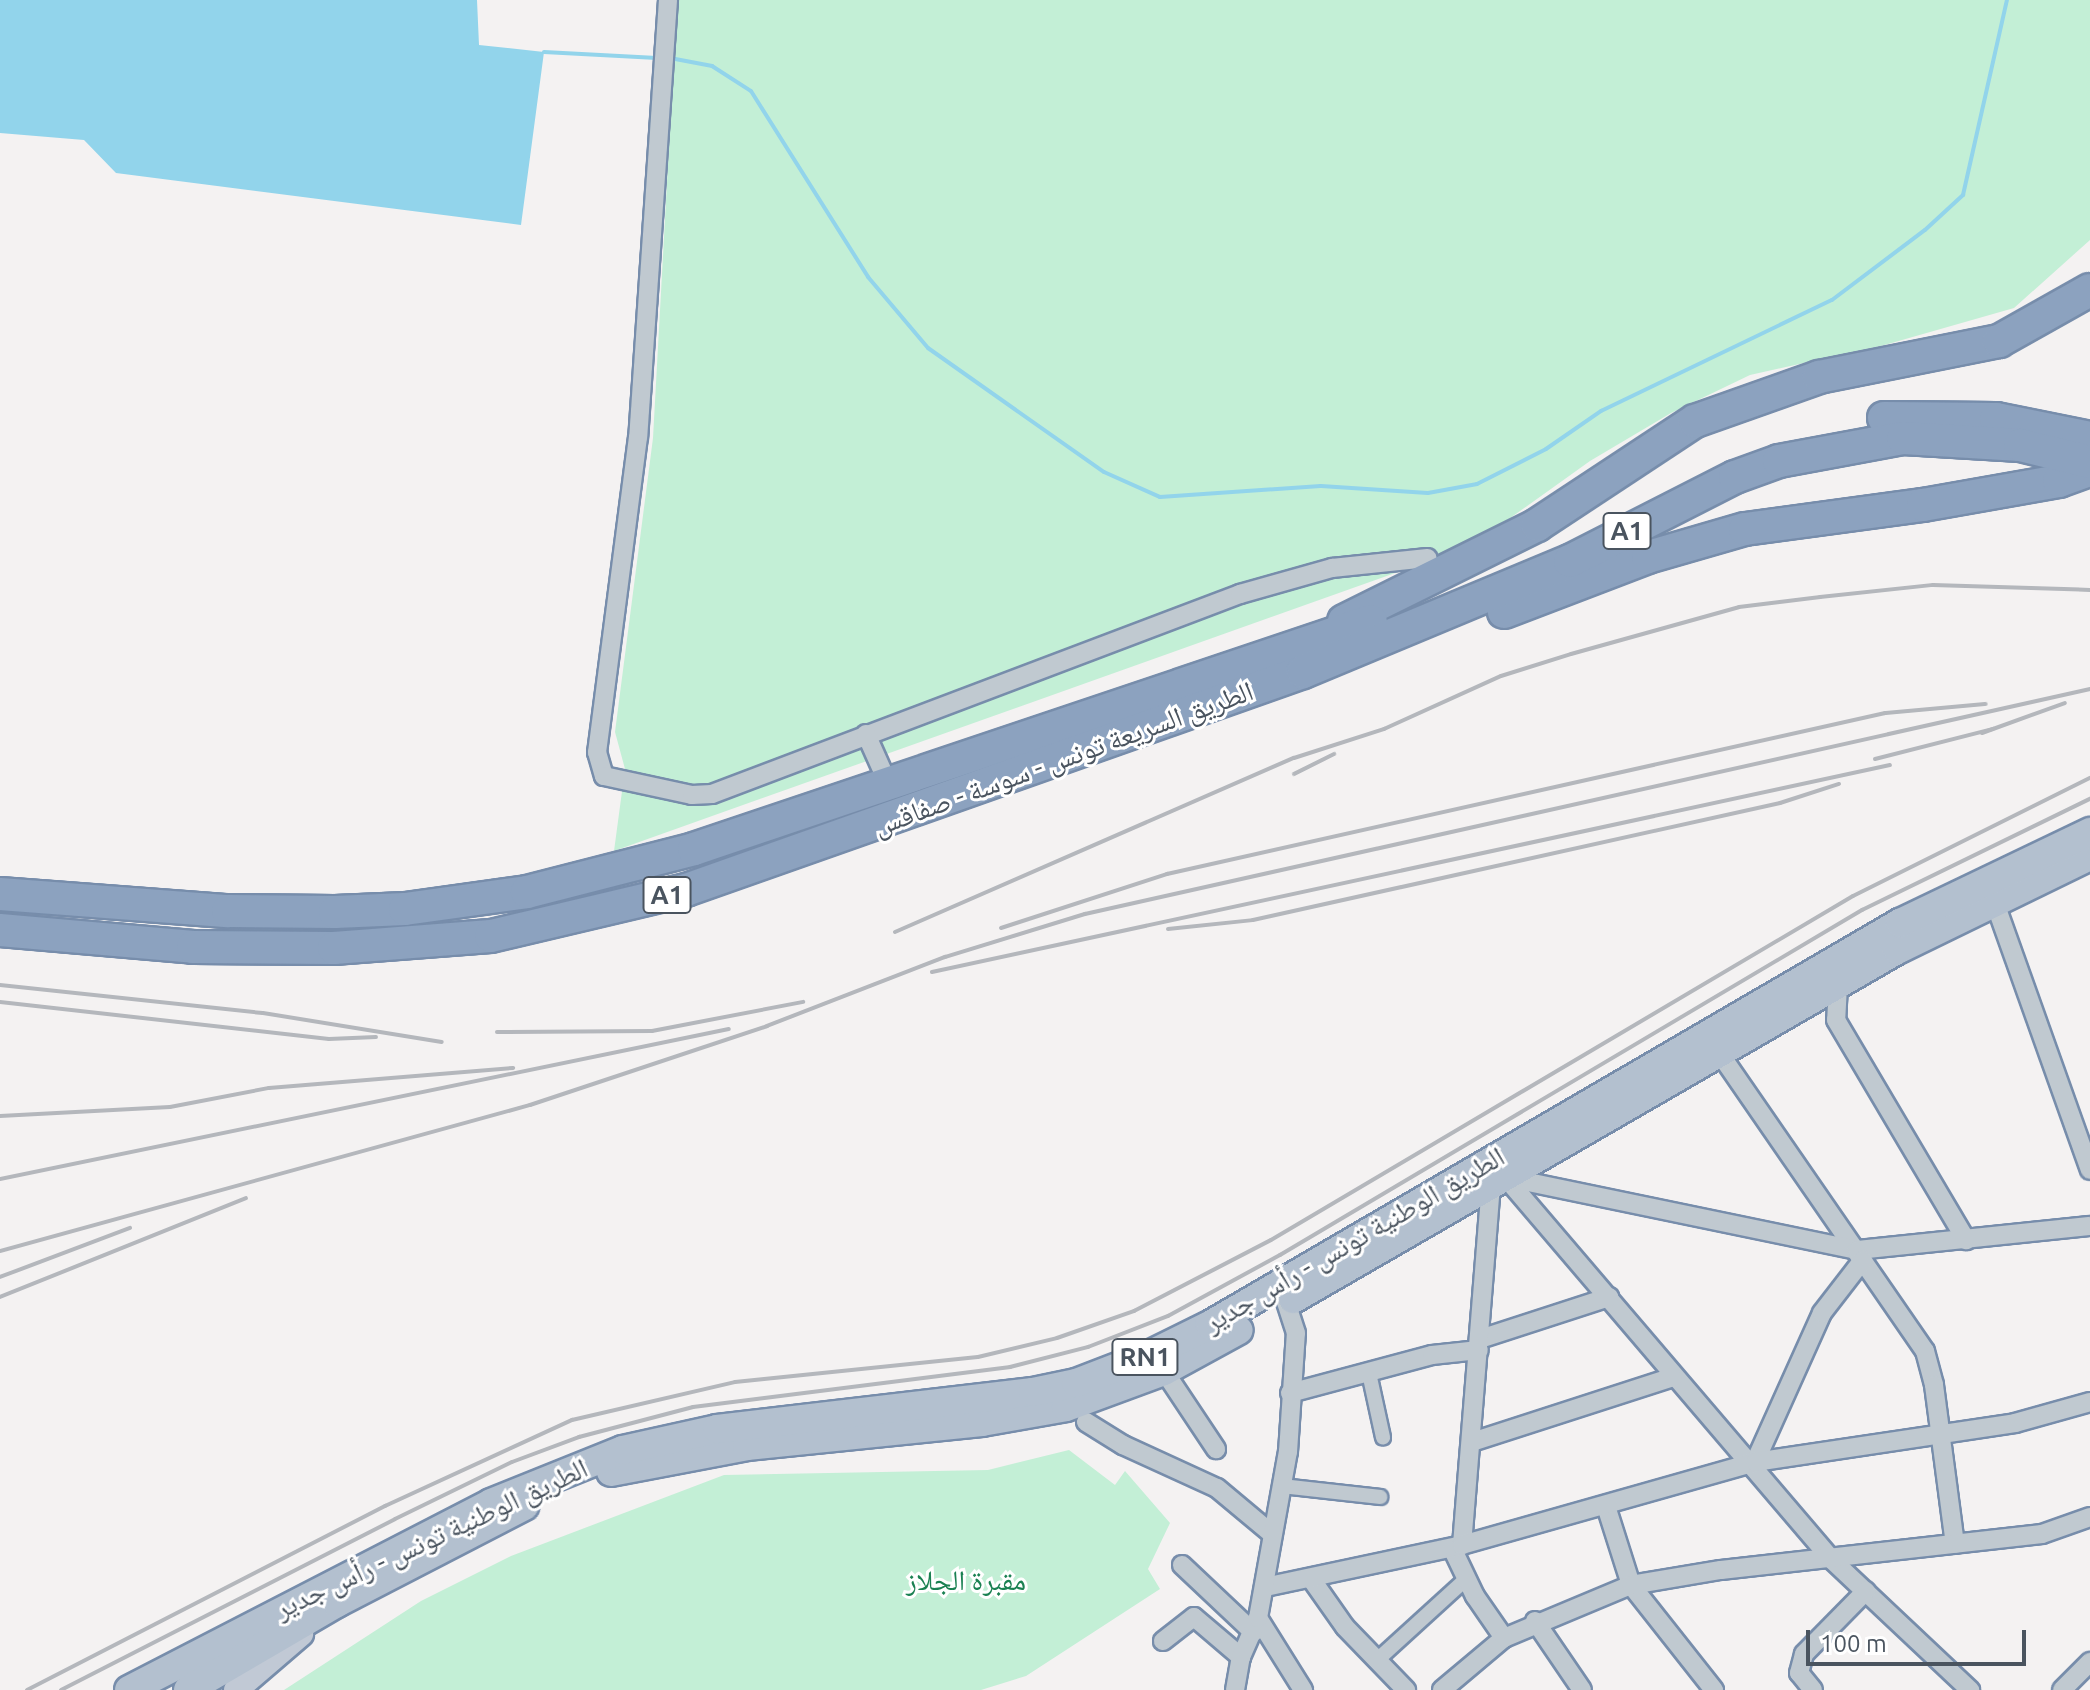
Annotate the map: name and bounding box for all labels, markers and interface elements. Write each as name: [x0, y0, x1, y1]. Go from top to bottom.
road number: A1: [1601, 509, 1653, 553]
street label: الطريق السريعة تونس - سوسة - صفاقس: [868, 674, 1258, 842]
road number: A1: [641, 873, 693, 917]
street label: الطريق الوطنية تونس - رأس جدير: [1198, 1139, 1510, 1339]
road number: RN1: [1111, 1335, 1179, 1379]
street label: الطريق الوطنية تونس - رأس جدير: [269, 1451, 593, 1625]
park label: مقبرة الجلاز: [906, 1563, 1026, 1597]
scale bar: [1810, 1614, 2030, 1664]
text: 100 m: [1820, 1630, 1887, 1657]

